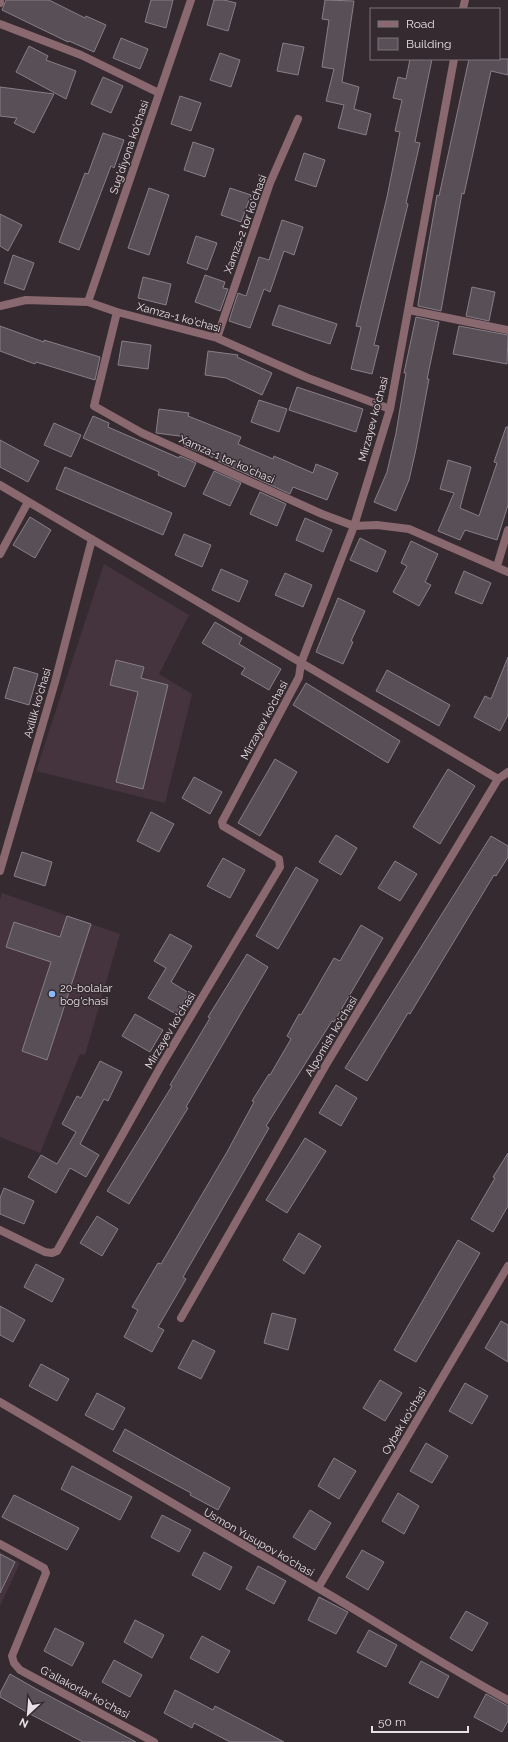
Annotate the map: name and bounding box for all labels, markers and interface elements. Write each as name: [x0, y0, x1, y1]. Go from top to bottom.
legend: [370, 8, 500, 60]
text: Road: [406, 17, 435, 31]
text: Building: [406, 37, 452, 51]
street label: Sug'diyona ko'chasi: [107, 98, 152, 196]
street label: Xamza-2 tor ko'chasi: [222, 173, 269, 275]
street label: Xamza-1 ko'chasi: [135, 300, 222, 335]
street label: Mirzayev ko'chasi: [356, 375, 391, 463]
street label: Xamza-1 tor ko'chasi: [177, 433, 276, 486]
street label: Axillik ko'chasi: [21, 667, 54, 740]
street label: Mirzayev ko'chasi: [238, 679, 291, 762]
place label: 20-bolalar bog'chasi: [60, 982, 112, 1008]
marker: 20-bolalar bog'chasi: [47, 989, 57, 999]
street label: Mirzayev ko'chasi: [142, 989, 199, 1071]
street label: Alpomish ko'chasi: [303, 994, 360, 1078]
street label: Oybek ko'chasi: [379, 1385, 430, 1457]
street label: Usmon Yusupov ko'chasi: [201, 1506, 316, 1579]
street label: G'allakorlar ko'chasi: [38, 1663, 132, 1721]
north arrow: [8, 1694, 48, 1734]
scale bar: [372, 1708, 468, 1734]
text: N: [17, 1715, 30, 1730]
text: 50 m: [378, 1715, 406, 1729]

